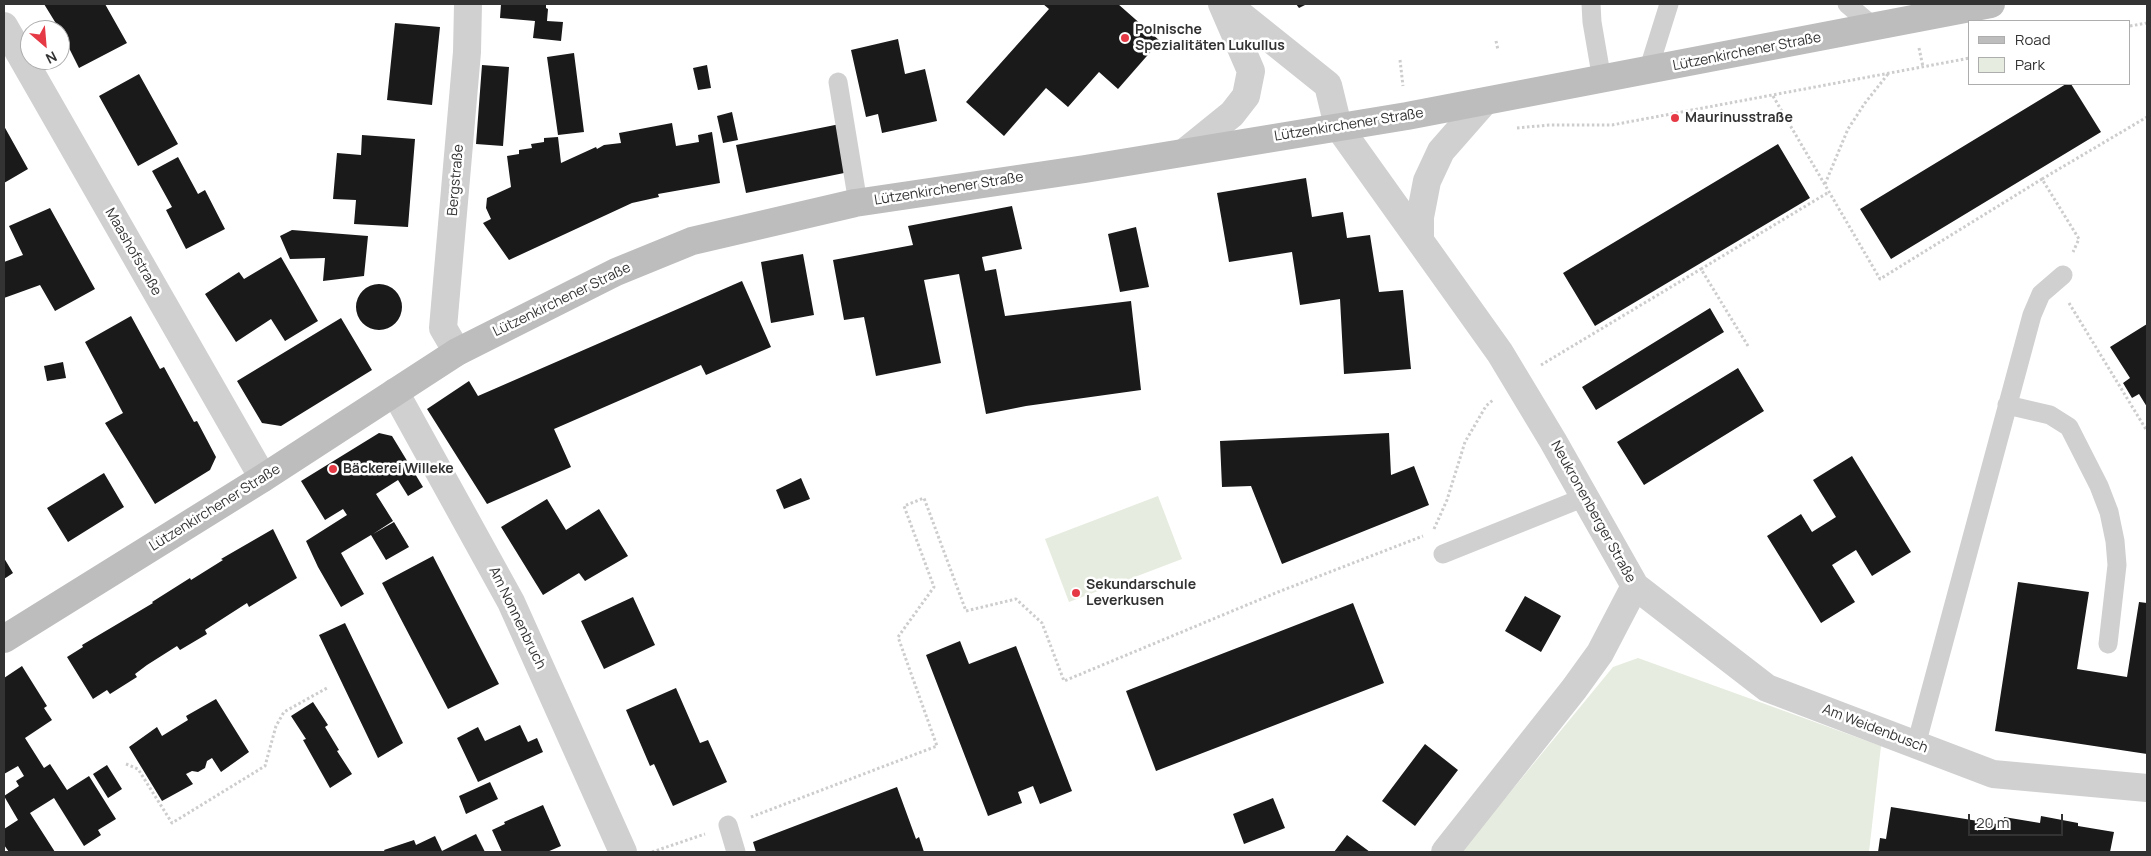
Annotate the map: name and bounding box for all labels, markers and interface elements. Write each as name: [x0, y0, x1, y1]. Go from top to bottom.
north arrow: [20, 20, 70, 70]
legend: [1968, 20, 2131, 85]
place label: Polnische Spezialitäten Lukullus: [1135, 22, 1285, 54]
street label: Lützenkirchener Straße: [1671, 29, 1823, 75]
text: Road: [2015, 29, 2051, 50]
marker: Polnische Spezialitäten Lukullus: [1119, 32, 1131, 44]
text: N: [43, 47, 60, 69]
text: Park: [2015, 54, 2045, 75]
street label: Lützenkirchener Straße: [1273, 105, 1425, 145]
place label: Maurinusstraße: [1685, 110, 1793, 126]
marker: Maurinusstraße: [1669, 112, 1681, 124]
street label: Bergstraße: [444, 143, 468, 217]
street label: Lützenkirchener Straße: [873, 169, 1025, 209]
street label: Maashofstraße: [101, 205, 165, 299]
street label: Lützenkirchener Straße: [490, 259, 634, 341]
street label: Neukronenberger Straße: [1547, 438, 1639, 586]
street label: Lützenkirchener Straße: [147, 461, 283, 555]
place label: Bäckerei Willeke: [343, 461, 454, 477]
marker: Bäckerei Willeke: [327, 463, 339, 475]
street label: Am Nonnenbruch: [485, 564, 549, 672]
place label: Sekundarschule Leverkusen: [1086, 577, 1196, 610]
marker: Sekundarschule Leverkusen: [1070, 587, 1082, 599]
street label: Am Weidenbusch: [1820, 701, 1930, 757]
scale bar: [1971, 804, 2066, 836]
text: 20 m: [1976, 812, 2009, 833]

